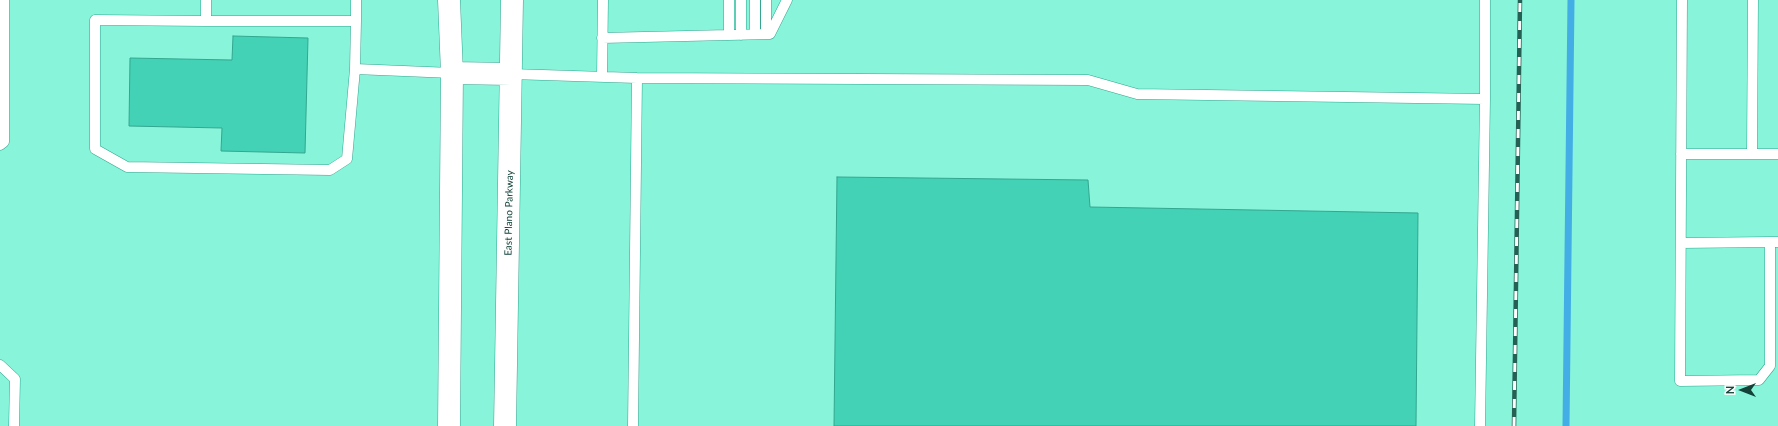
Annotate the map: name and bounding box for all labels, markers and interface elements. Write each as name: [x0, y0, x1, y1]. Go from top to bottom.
street label: East Plano Parkway: [502, 170, 516, 256]
north arrow: [1722, 370, 1762, 410]
text: N: [1723, 386, 1736, 394]

